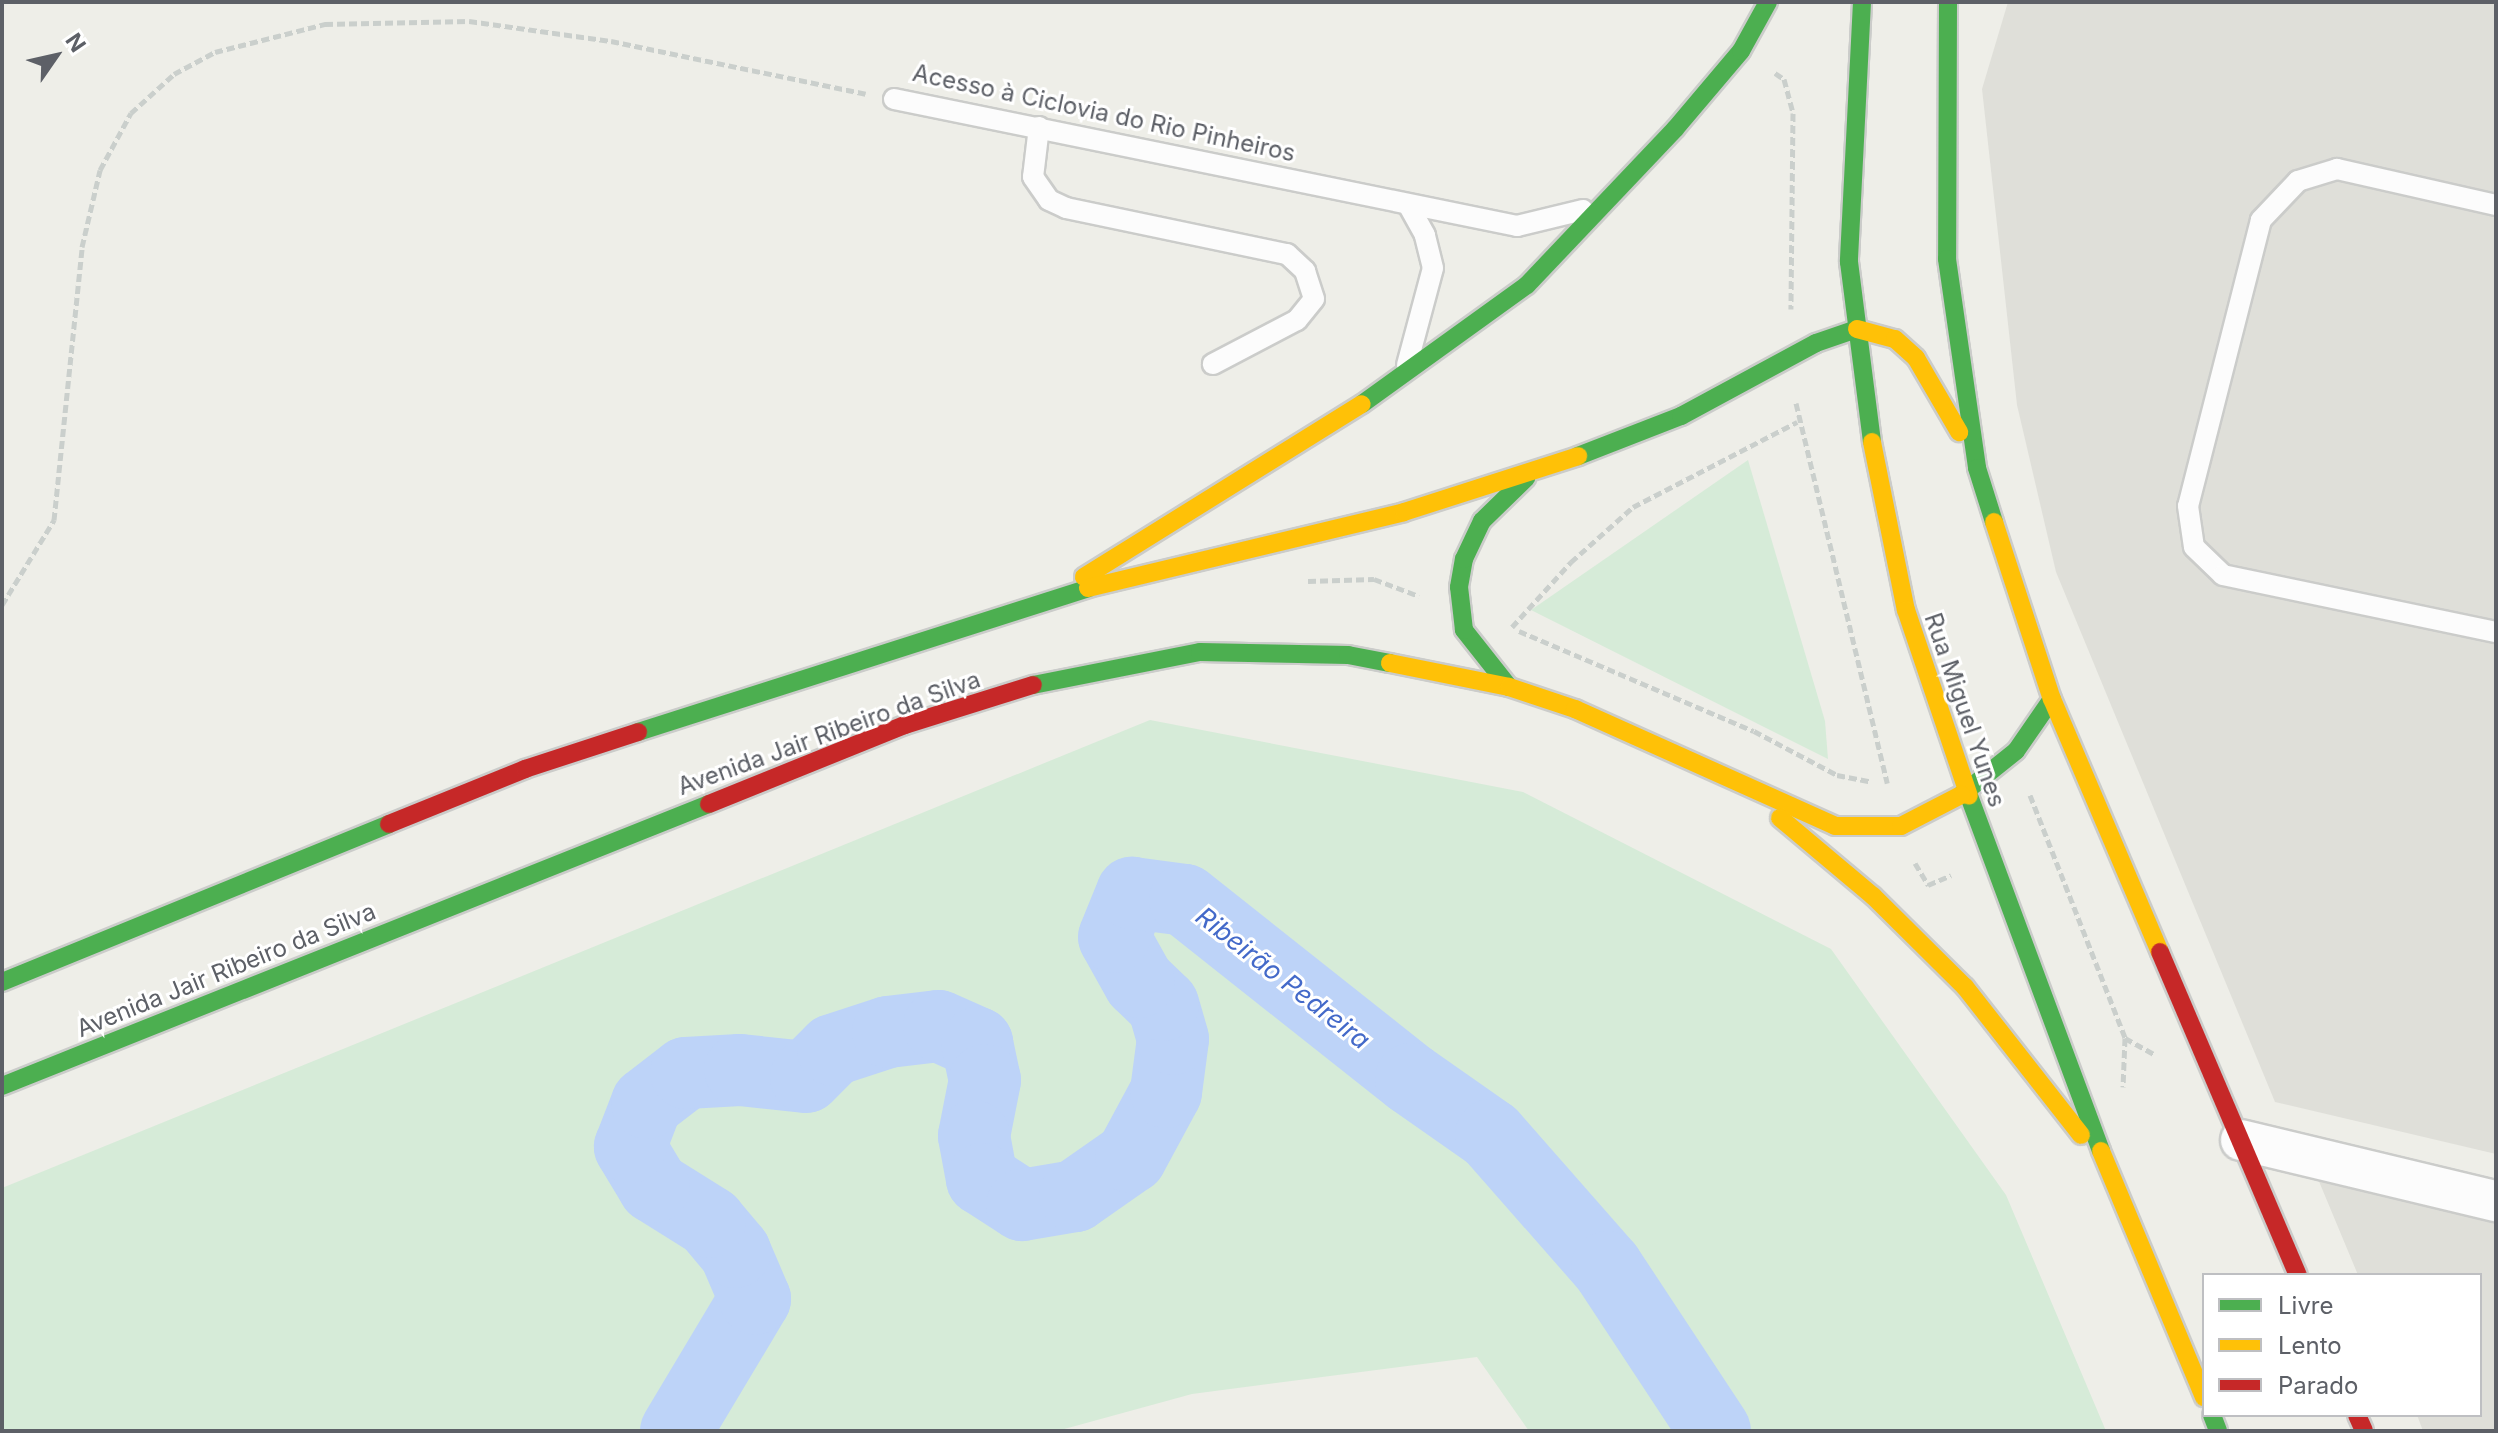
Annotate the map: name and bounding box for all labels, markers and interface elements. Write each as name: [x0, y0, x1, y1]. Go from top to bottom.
north arrow: [16, 16, 96, 96]
text: N: [60, 28, 91, 57]
street label: Acesso à Ciclovia do Rio Pinheiros: [910, 58, 1298, 168]
street label: Rua Miguel Yunes: [1918, 609, 2012, 811]
street label: Avenida Jair Ribeiro da Silva: [674, 665, 984, 801]
street label: Avenida Jair Ribeiro da Silva: [72, 897, 380, 1043]
water label: Ribeirão Pedreira: [1190, 900, 1376, 1056]
legend: [2202, 1273, 2482, 1417]
text: Livre: [2278, 1291, 2334, 1320]
text: Lento: [2278, 1331, 2342, 1360]
text: Parado: [2278, 1371, 2358, 1400]

